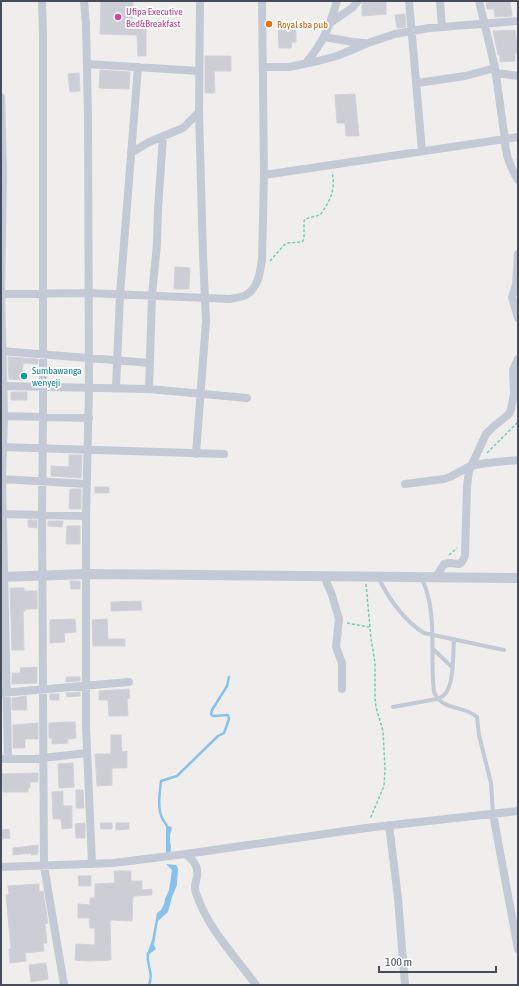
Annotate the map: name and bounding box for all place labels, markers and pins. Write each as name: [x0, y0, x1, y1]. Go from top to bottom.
place label: Ufipa Executive Bed&Breakfast: [126, 6, 183, 29]
marker: Ufipa Executive Bed&Breakfast: [113, 12, 123, 22]
marker: Royal sba pub: [264, 19, 274, 29]
place label: Royal sba pub: [277, 19, 328, 30]
place label: Sumbawanga wenyeji: [32, 365, 82, 388]
marker: Sumbawanga wenyeji: [19, 371, 29, 381]

